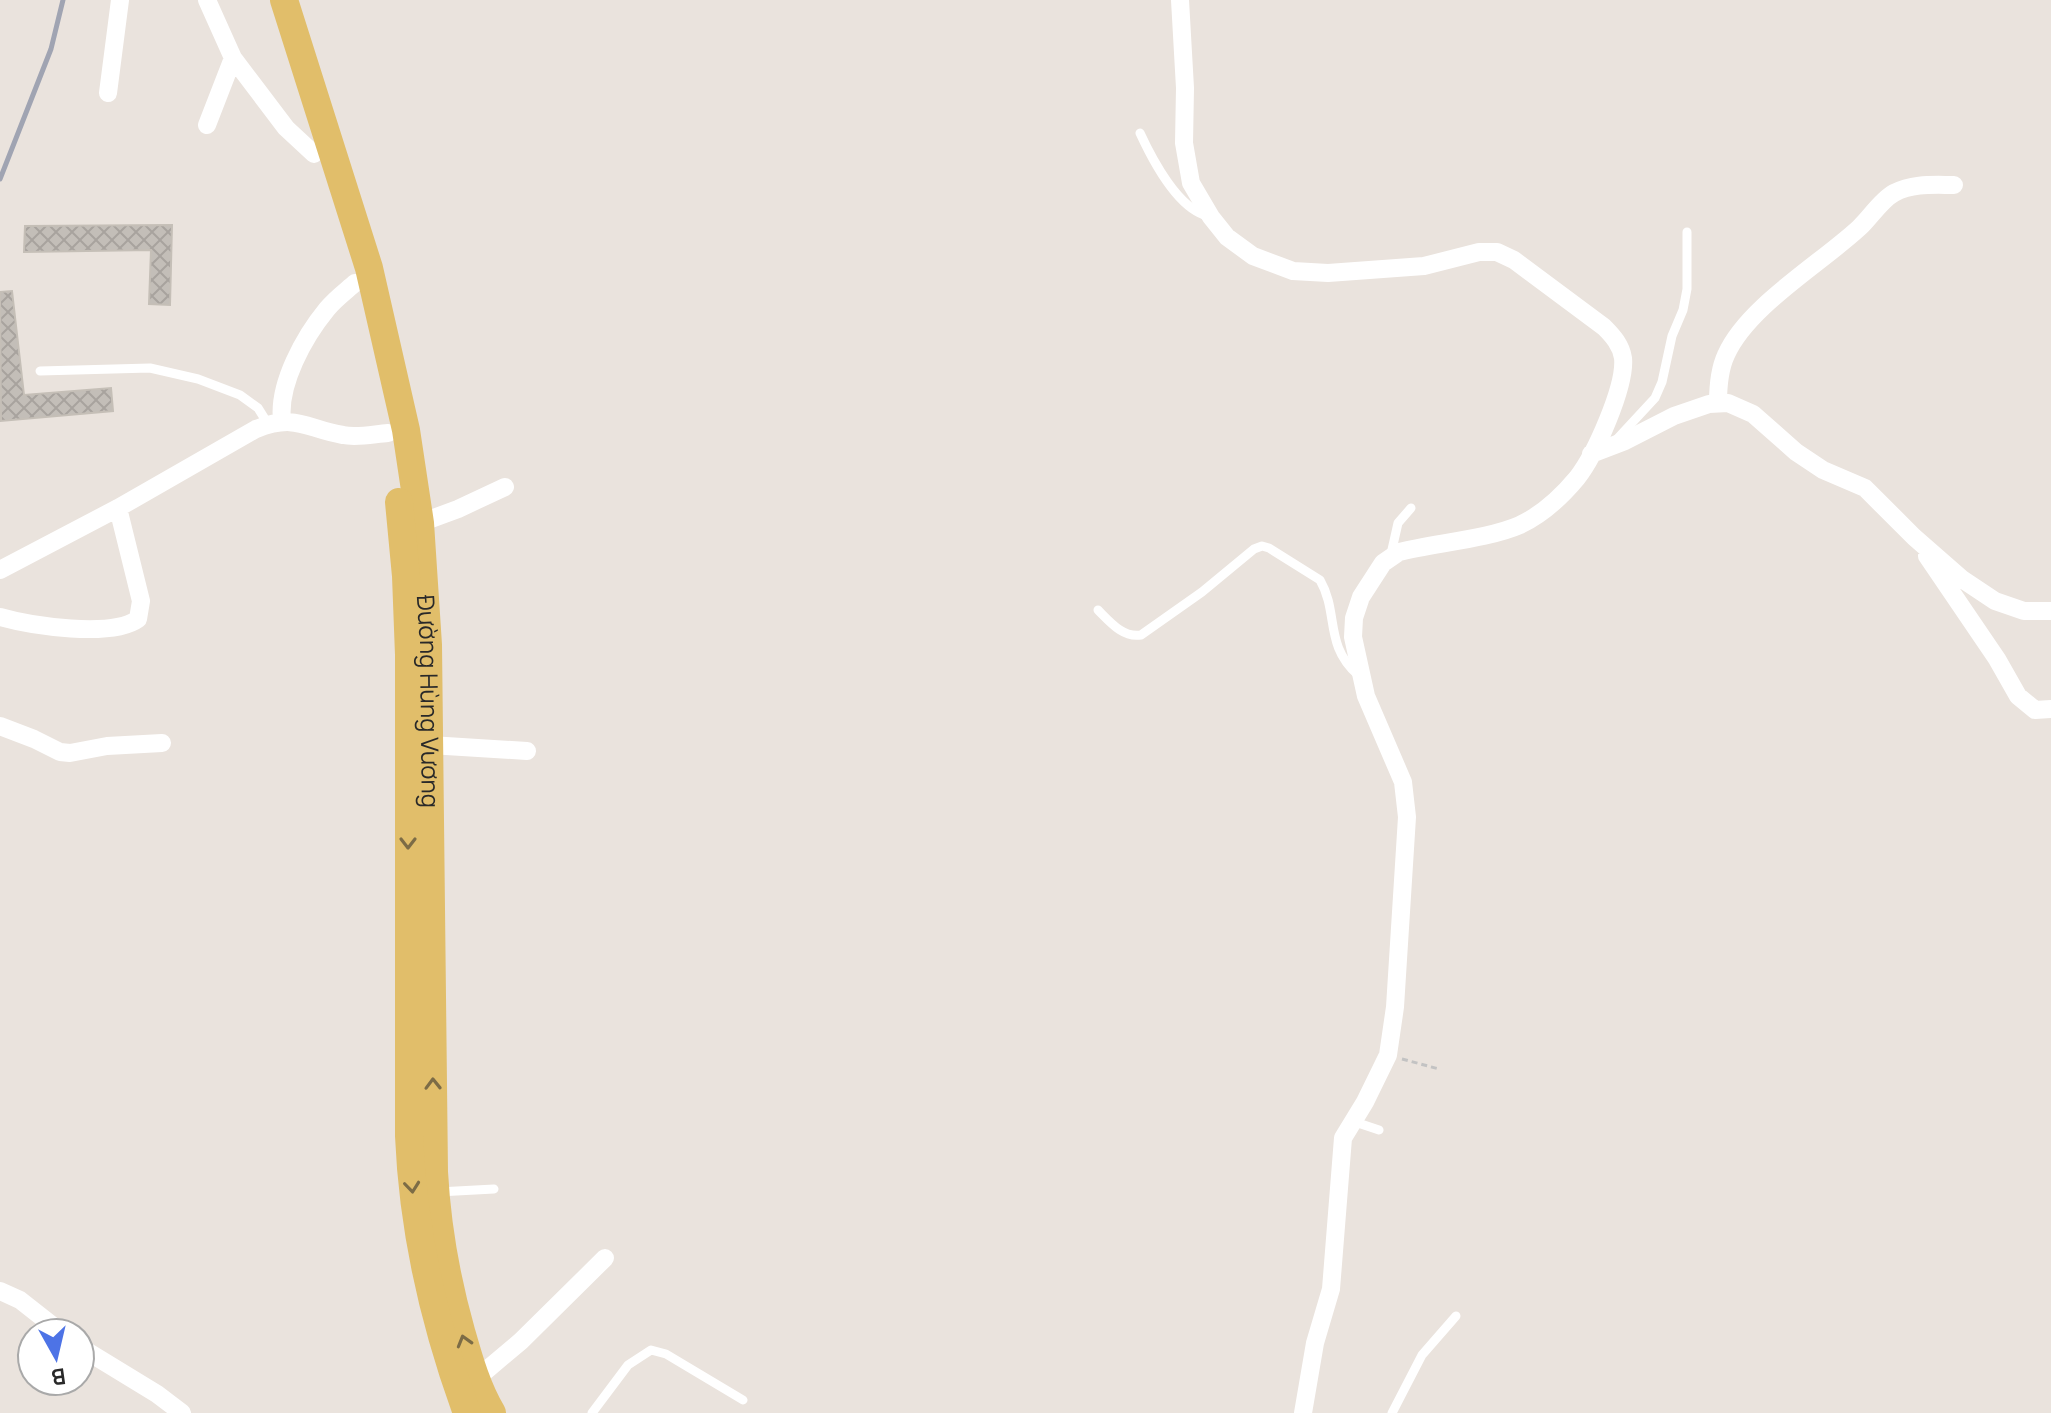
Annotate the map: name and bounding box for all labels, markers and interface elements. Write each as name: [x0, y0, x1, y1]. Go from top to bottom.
street label: Đường Hùng Vương: [410, 594, 448, 808]
one-way arrow: [399, 837, 417, 850]
one-way arrow: [424, 1077, 442, 1090]
one-way arrow: [404, 1181, 421, 1194]
north arrow: [16, 1317, 96, 1397]
one-way arrow: [457, 1334, 473, 1348]
text: B: [50, 1361, 68, 1393]

